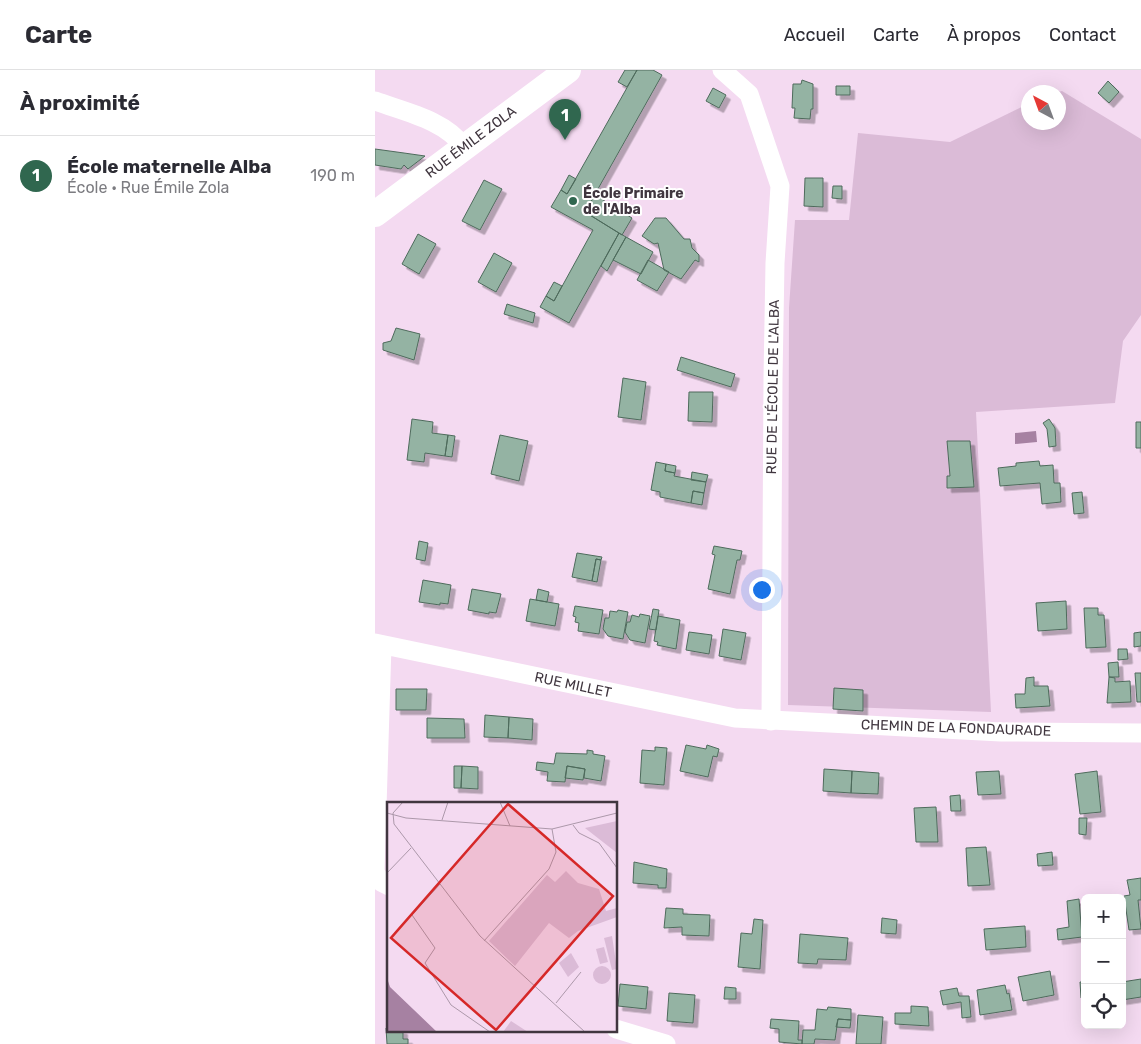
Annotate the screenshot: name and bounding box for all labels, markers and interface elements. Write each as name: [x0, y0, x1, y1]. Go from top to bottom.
text: Carte: [25, 21, 92, 49]
text: Accueil: [784, 24, 845, 46]
text: Carte: [873, 24, 919, 46]
text: À propos: [947, 24, 1021, 46]
text: Contact: [1049, 24, 1116, 46]
north arrow: [1021, 85, 1066, 130]
text: À proximité: [20, 90, 140, 115]
pin: 1: [549, 99, 581, 140]
street label: RUE ÉMILE ZOLA: [422, 101, 520, 182]
text: École maternelle Alba: [67, 155, 271, 178]
text: 1: [32, 166, 40, 185]
text: 190 m: [310, 166, 355, 185]
text: École · Rue Émile Zola: [67, 178, 229, 197]
place label: École Primaire de l'Alba: [583, 184, 684, 218]
marker: École Primaire de l'Alba: [567, 195, 579, 207]
street label: RUE DE L'ÉCOLE DE L'ALBA: [762, 299, 783, 475]
your location: [749, 577, 775, 603]
street label: RUE MILLET: [533, 669, 613, 701]
street label: CHEMIN DE LA FONDAURADE: [861, 716, 1051, 740]
inset map: [387, 802, 617, 1032]
map controls: [1081, 894, 1126, 1029]
button: +: [1081, 894, 1126, 939]
button: −: [1081, 939, 1126, 984]
button: locate: [1081, 984, 1126, 1029]

